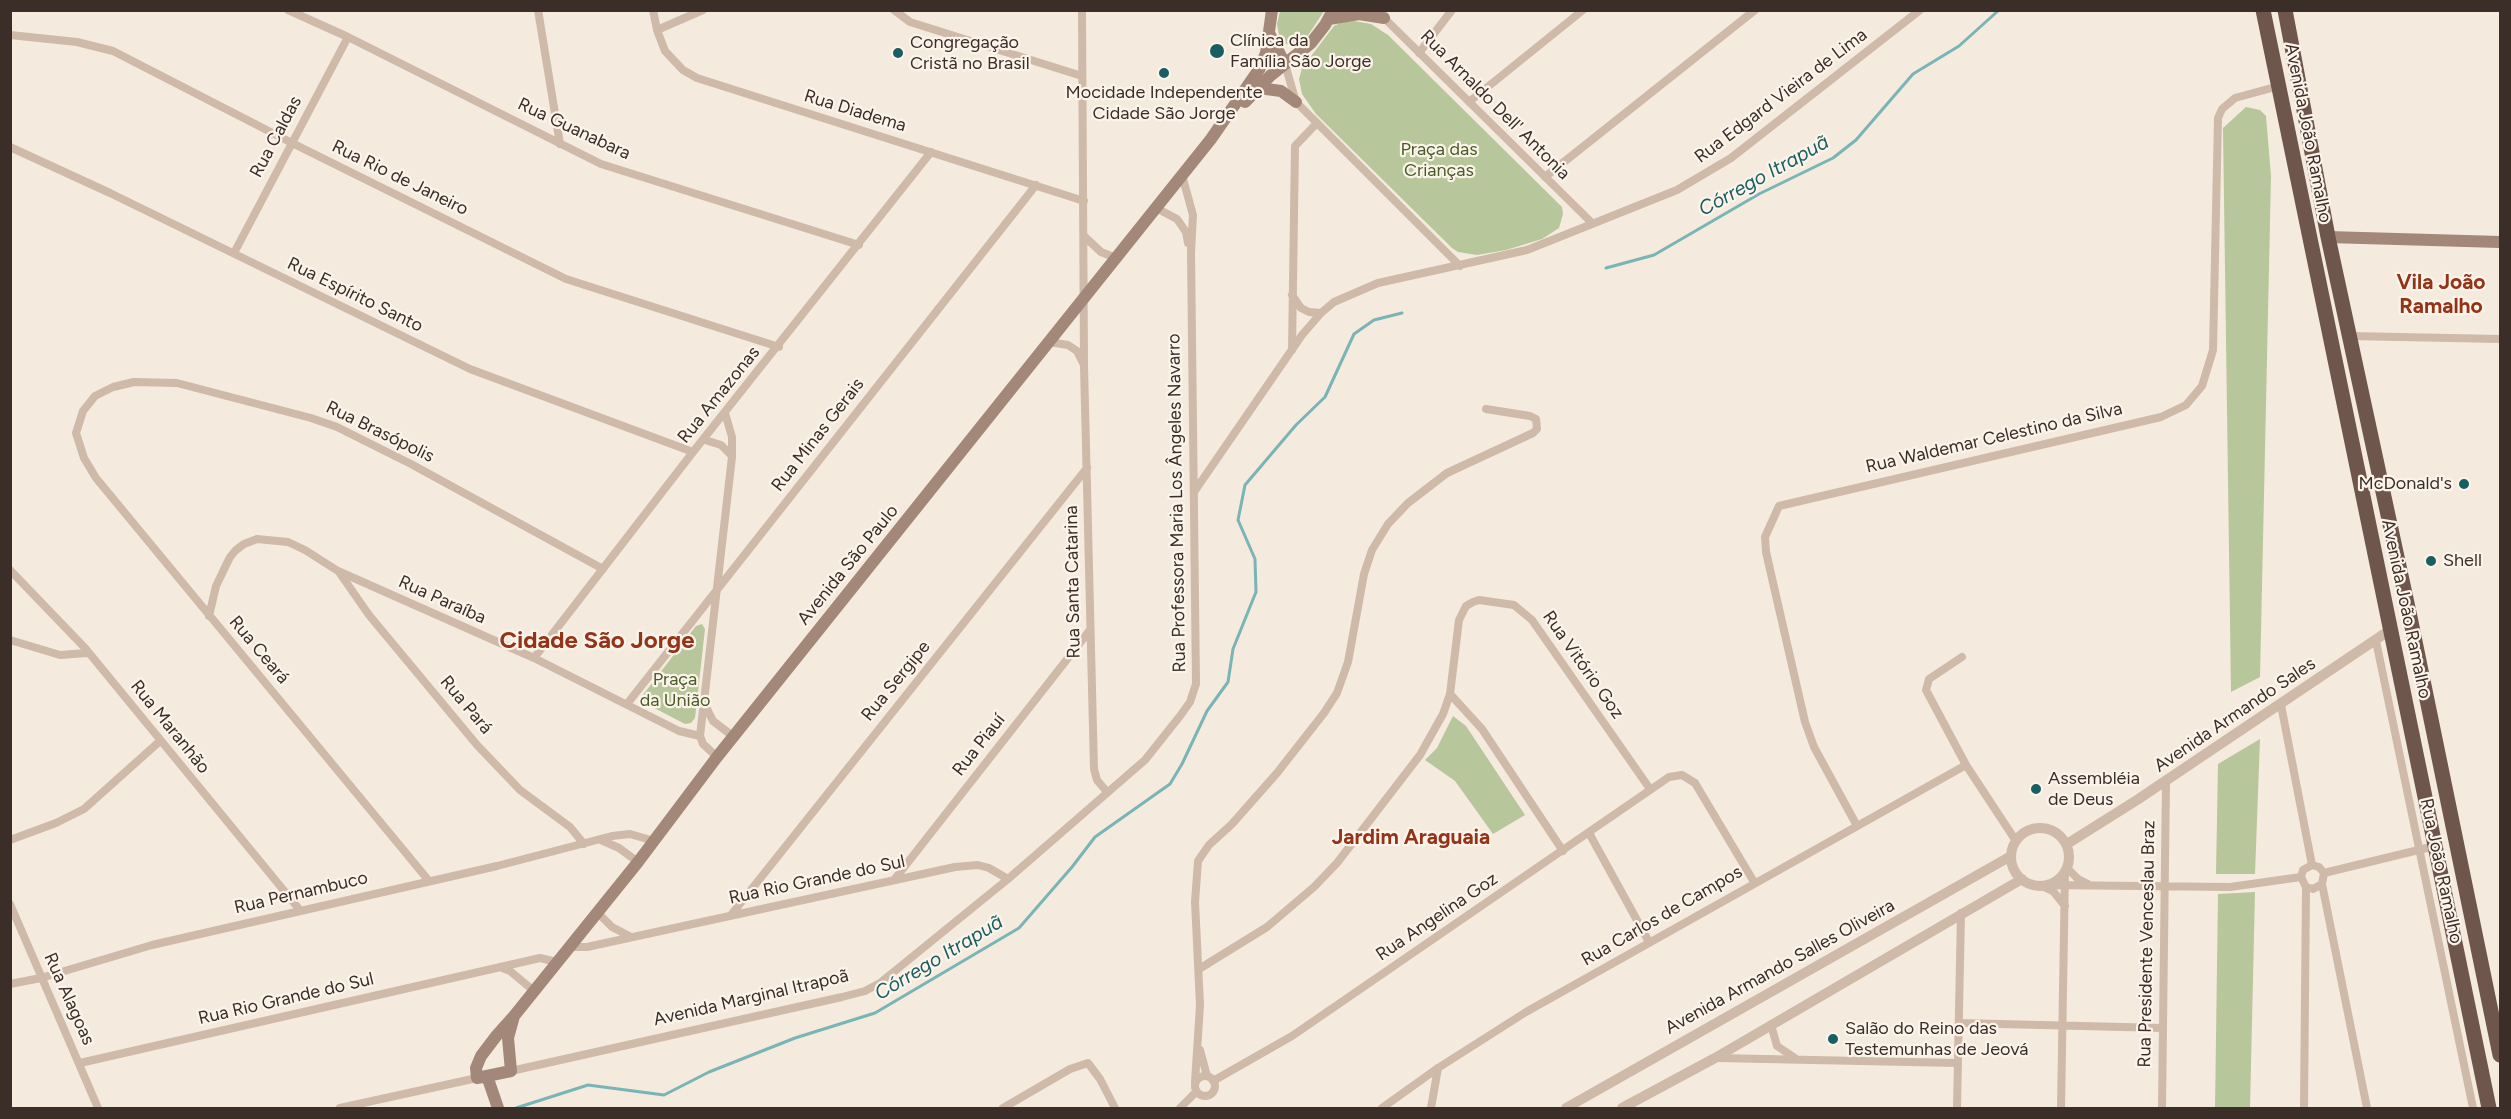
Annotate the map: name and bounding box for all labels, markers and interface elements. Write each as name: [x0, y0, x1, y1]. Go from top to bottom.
street label: Rua Edgard Vieira de Lima: [1691, 24, 1871, 168]
street label: Rua Arnaldo Dell' Antonia: [1416, 26, 1574, 184]
place label: Clínica da Família São Jorge: [1230, 30, 1371, 72]
place label: Congregação Cristã no Brasil: [910, 32, 1030, 74]
street label: Avenida João Ramalho: [2280, 41, 2336, 225]
marker: Clínica da Família São Jorge: [1208, 42, 1226, 60]
marker: Congregação Cristã no Brasil: [891, 46, 905, 60]
marker: Mocidade Independente Cidade São Jorge: [1157, 66, 1171, 80]
place label: Mocidade Independente Cidade São Jorge: [1066, 82, 1262, 124]
street label: Rua Diadema: [801, 85, 909, 137]
street label: Rua Caldas: [246, 93, 306, 181]
street label: Rua Guanabara: [514, 93, 634, 165]
water label: Córrego Itrapuã: [1695, 130, 1833, 222]
street label: Rua Rio de Janeiro: [328, 136, 472, 220]
park label: Praça das Crianças: [1400, 139, 1478, 182]
street label: Rua Espírito Santo: [284, 253, 426, 337]
district label: Vila João Ramalho: [2396, 270, 2486, 320]
street label: Rua Professora Maria Los Ângeles Navarro: [1163, 333, 1191, 673]
street label: Rua Amazonas: [673, 342, 765, 448]
street label: Rua Minas Gerais: [767, 374, 869, 496]
street label: Rua Brasópolis: [322, 397, 438, 467]
street label: Rua Waldemar Celestino da Silva: [1864, 398, 2124, 478]
place label: McDonald's: [2358, 473, 2452, 495]
marker: McDonald's: [2457, 477, 2471, 491]
street label: Avenida São Paulo: [793, 501, 903, 629]
street label: Rua Santa Catarina: [1061, 505, 1085, 659]
street label: Avenida João Ramalho: [2376, 518, 2436, 700]
place label: Shell: [2443, 550, 2482, 572]
marker: Shell: [2424, 554, 2438, 568]
street label: Rua Paraíba: [395, 571, 489, 629]
street label: Rua Vitório Goz: [1538, 607, 1628, 723]
street label: Rua Ceará: [224, 612, 294, 688]
district label: Cidade São Jorge: [500, 627, 694, 655]
street label: Rua Sergipe: [857, 636, 935, 726]
street label: Avenida Armando Sales: [2150, 653, 2320, 777]
park label: Praça da União: [640, 669, 710, 712]
street label: Rua Pará: [435, 671, 497, 739]
street label: Rua Maranhão: [126, 676, 214, 778]
street label: Rua Piauí: [948, 710, 1010, 780]
place label: Assembléia de Deus: [2048, 768, 2140, 810]
marker: Assembléia de Deus: [2029, 782, 2043, 796]
street label: Rua João Ramalho: [2415, 796, 2467, 946]
street label: Rua Presidente Venceslau Braz: [2134, 820, 2160, 1068]
district label: Jardim Araguaia: [1332, 825, 1490, 851]
street label: Rua Rio Grande do Sul: [727, 851, 907, 909]
street label: Rua Carlos de Campos: [1578, 861, 1746, 971]
street label: Rua Pernambuco: [232, 867, 370, 919]
street label: Rua Angelina Goz: [1372, 868, 1502, 966]
street label: Avenida Armando Salles Oliveira: [1662, 895, 1898, 1039]
water label: Córrego Itrapuã: [871, 910, 1007, 1006]
street label: Rua Alagoas: [39, 949, 99, 1049]
street label: Avenida Marginal Itrapoã: [651, 965, 851, 1031]
street label: Rua Rio Grande do Sul: [196, 968, 376, 1030]
place label: Salão do Reino das Testemunhas de Jeová: [1845, 1018, 2029, 1060]
marker: Salão do Reino das Testemunhas de Jeová: [1826, 1032, 1840, 1046]

